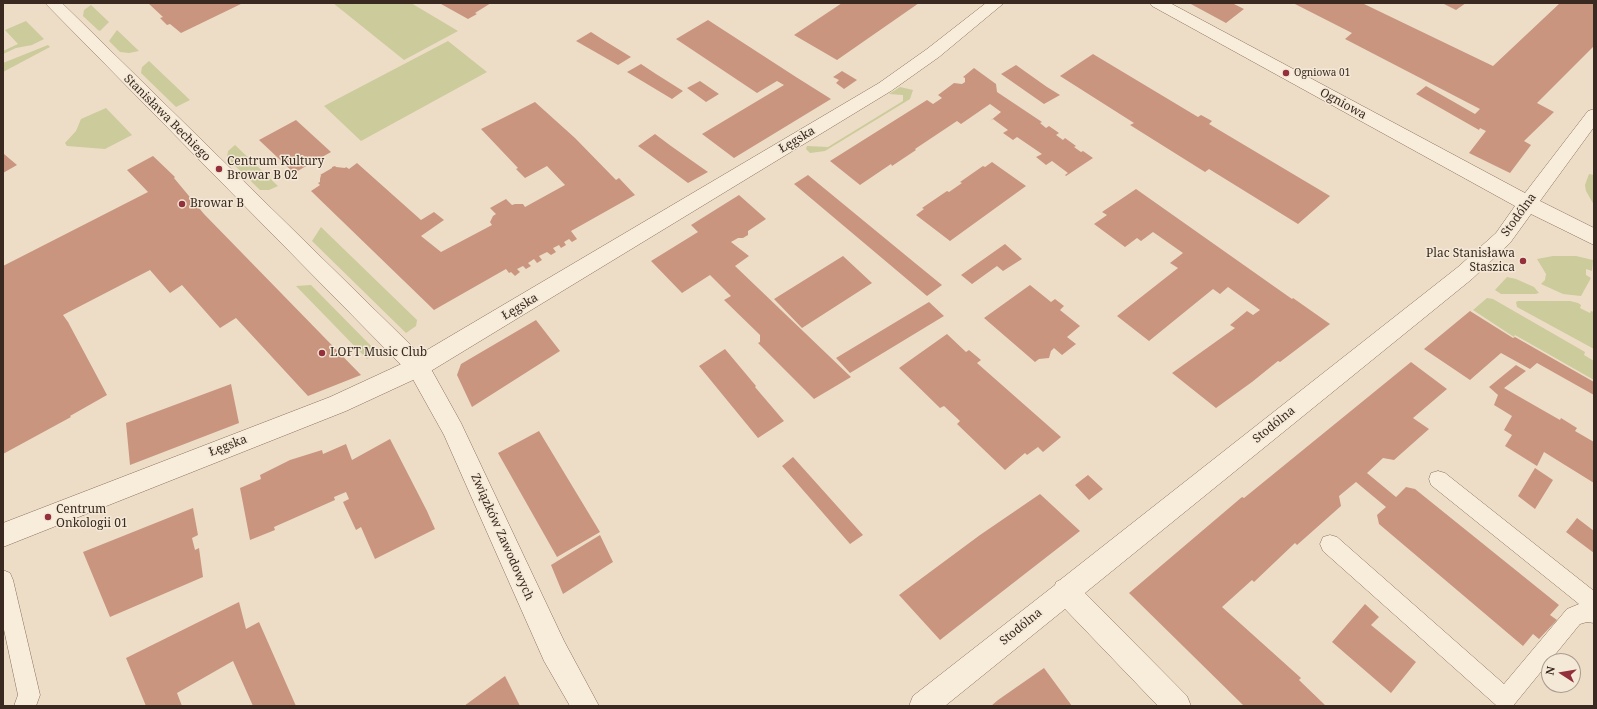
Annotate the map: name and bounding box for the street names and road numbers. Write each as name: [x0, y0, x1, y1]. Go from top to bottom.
street label: Stanisława Bechiego: [121, 72, 213, 164]
street label: Ogniowa: [1317, 85, 1369, 123]
street label: Łęgska: [776, 124, 818, 156]
street label: Stodólna: [1498, 190, 1540, 240]
street label: Łęgska: [499, 291, 541, 323]
street label: Stodólna: [1250, 404, 1298, 446]
street label: Łęgska: [207, 432, 249, 460]
street label: Związków Zawodowych: [467, 471, 537, 603]
street label: Stodólna: [997, 606, 1045, 648]

